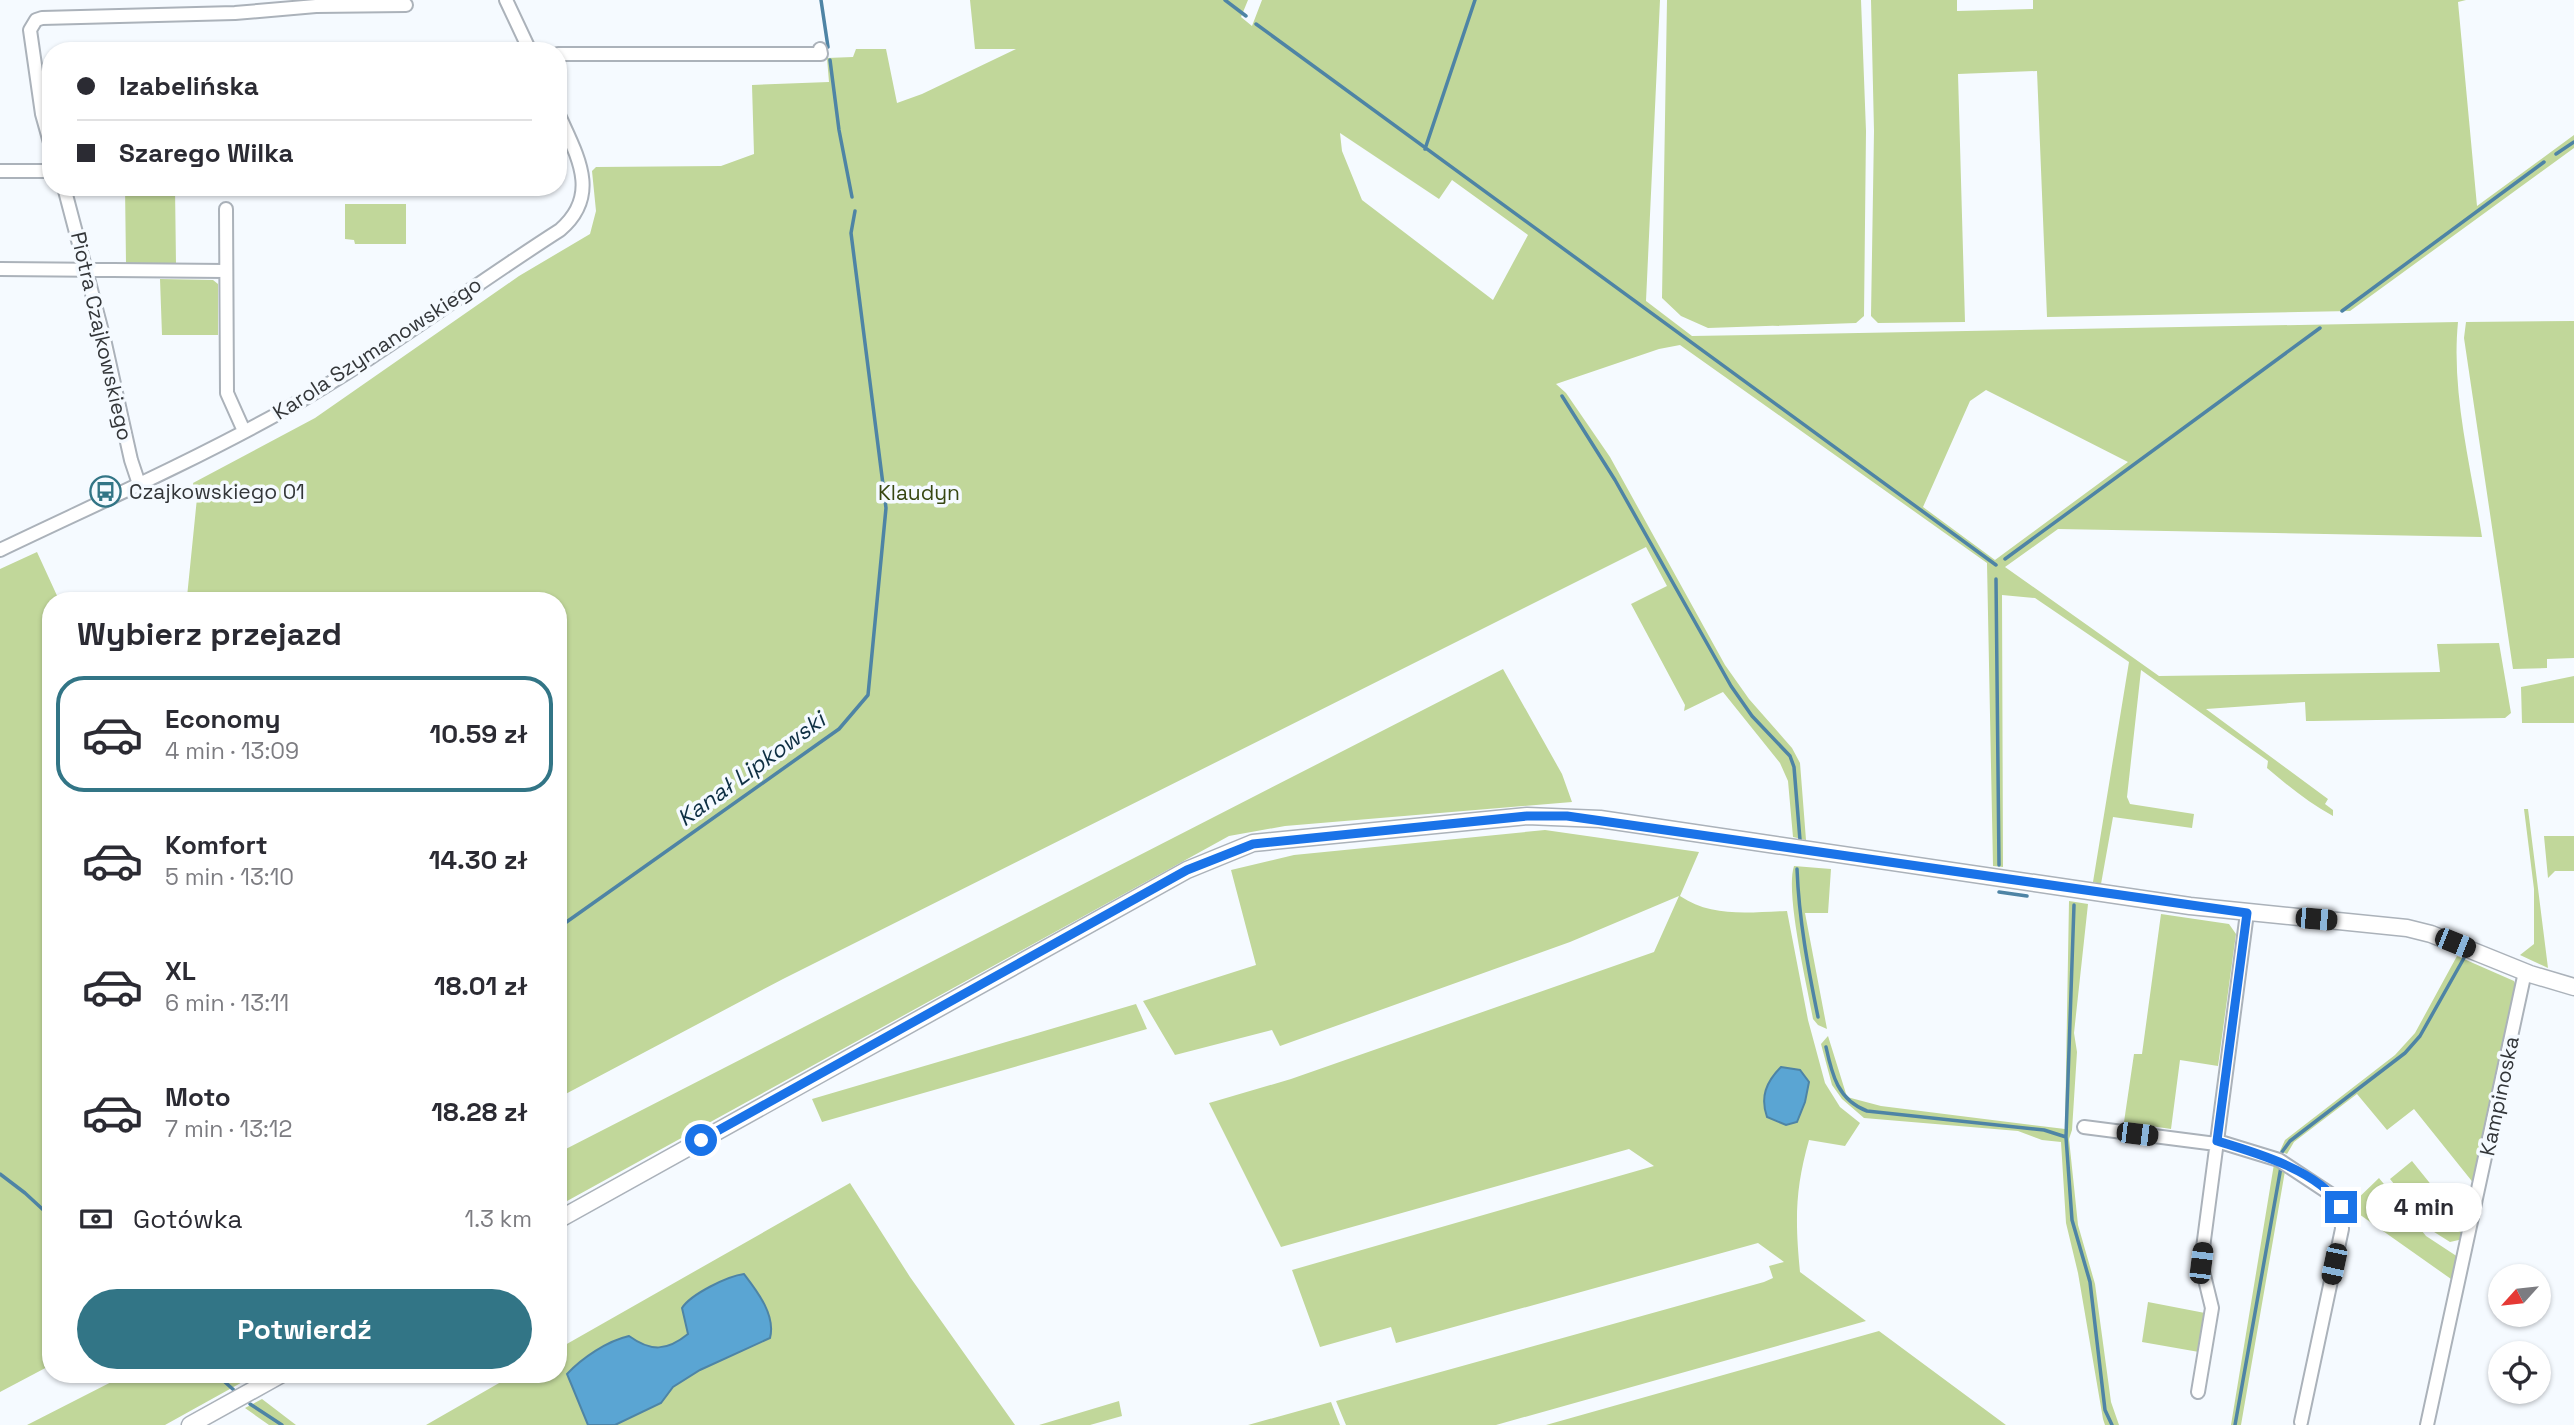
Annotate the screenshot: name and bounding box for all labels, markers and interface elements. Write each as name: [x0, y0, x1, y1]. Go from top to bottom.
text: Izabelińska: [119, 69, 259, 103]
text: Szarego Wilka: [119, 136, 294, 170]
street label: Piotra Czajkowskiego: [65, 229, 139, 443]
street label: Karola Szymanowskiego: [268, 270, 486, 426]
bus stop icon: Czajkowskiego 01: [89, 474, 123, 508]
place label: Czajkowskiego 01: [129, 478, 305, 505]
park label: Klaudyn: [878, 479, 960, 506]
text: Wybierz przejazd: [77, 614, 342, 654]
text: Economy: [165, 702, 281, 736]
icon: car: [81, 703, 144, 766]
water label: Kanał Lipkowski: [671, 704, 833, 833]
text: 10.59 zł: [430, 717, 528, 751]
text: 4 min · 13:09: [165, 736, 299, 766]
text: Komfort: [165, 828, 268, 862]
icon: car: [81, 829, 144, 892]
text: 14.30 zł: [429, 843, 528, 877]
text: 5 min · 13:10: [165, 862, 294, 892]
car: [2295, 907, 2338, 931]
car: [2432, 925, 2479, 961]
text: XL: [165, 954, 196, 988]
icon: car: [81, 955, 144, 1018]
text: 18.01 zł: [434, 969, 528, 1003]
text: 6 min · 13:11: [165, 988, 289, 1018]
street label: Kampinoska: [2473, 1034, 2525, 1158]
text: Moto: [165, 1080, 231, 1114]
icon: car: [81, 1081, 144, 1144]
text: 18.28 zł: [431, 1095, 528, 1129]
text: 7 min · 13:12: [165, 1114, 292, 1144]
car: [2115, 1121, 2160, 1147]
route start: [685, 1124, 717, 1156]
callout: 4 min: [2366, 1182, 2481, 1232]
route end: [2325, 1191, 2357, 1223]
text: 4 min: [2394, 1192, 2454, 1222]
icon: cash: [77, 1200, 115, 1238]
text: Gotówka: [133, 1202, 243, 1236]
text: 1.3 km: [465, 1204, 532, 1234]
car: [2189, 1241, 2214, 1285]
car: [2320, 1241, 2349, 1287]
north arrow: [2488, 1264, 2552, 1326]
map controls: [2488, 1264, 2551, 1404]
button: Potwierdź: [77, 1289, 532, 1369]
button: locate: [2488, 1341, 2551, 1404]

